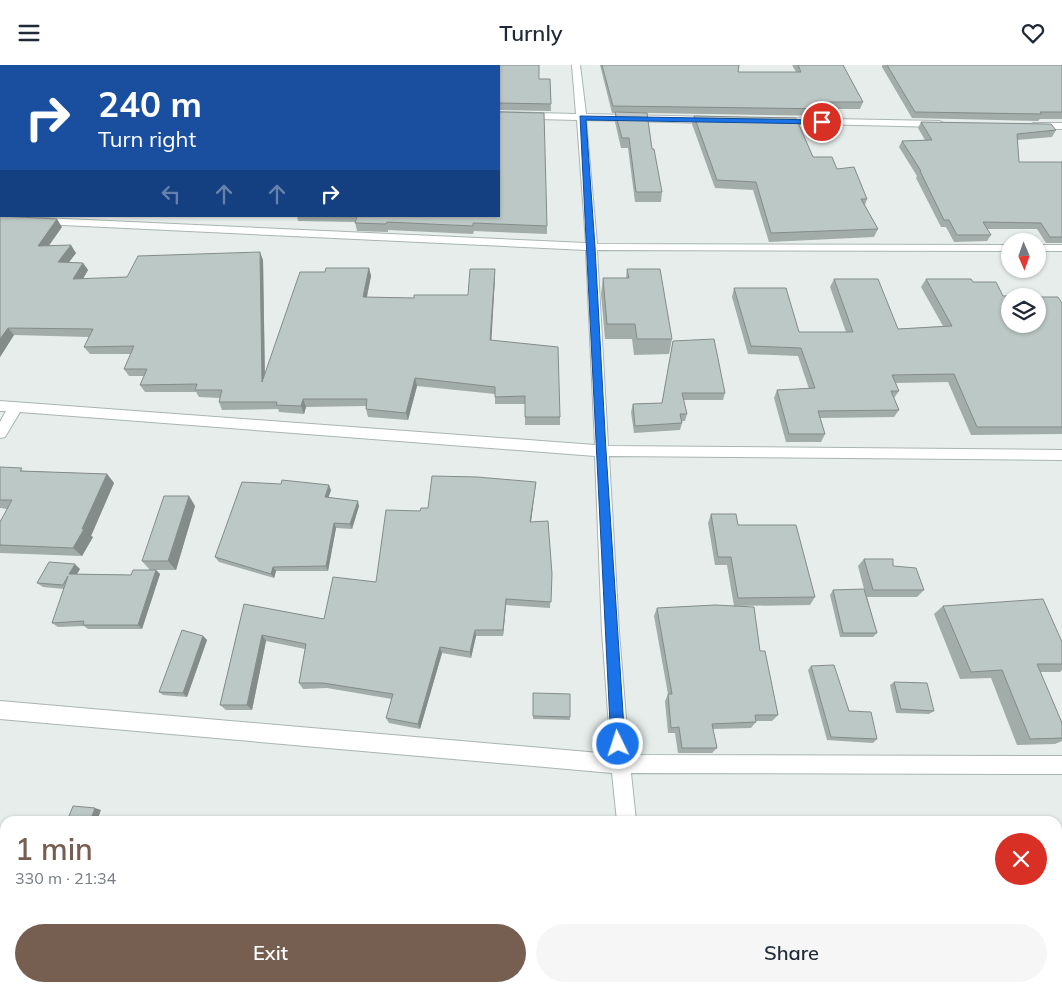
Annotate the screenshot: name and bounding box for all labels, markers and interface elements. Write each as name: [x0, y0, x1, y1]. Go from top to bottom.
icon: menu: [15, 19, 43, 47]
text: Turnly: [499, 19, 563, 47]
icon: heart: [1019, 19, 1047, 47]
text: 240 m: [98, 82, 202, 126]
icon: right: [15, 85, 80, 150]
pin: [801, 101, 843, 143]
icon: arrive: [808, 108, 836, 136]
text: Turn right: [98, 125, 196, 153]
icon: left: [157, 180, 185, 208]
icon: ahead: [210, 180, 238, 208]
icon: ahead: [263, 180, 291, 208]
icon: right: [316, 180, 344, 208]
north arrow: [1001, 233, 1046, 277]
map controls: [1001, 233, 1046, 333]
button: layers: [1001, 288, 1046, 333]
position arrow: [591, 717, 643, 769]
text: 1 min: [15, 830, 93, 868]
button: close: [995, 833, 1047, 885]
text: 330 m · 21:34: [15, 868, 116, 888]
button: Exit: [15, 924, 526, 982]
button: Share: [536, 924, 1047, 982]

